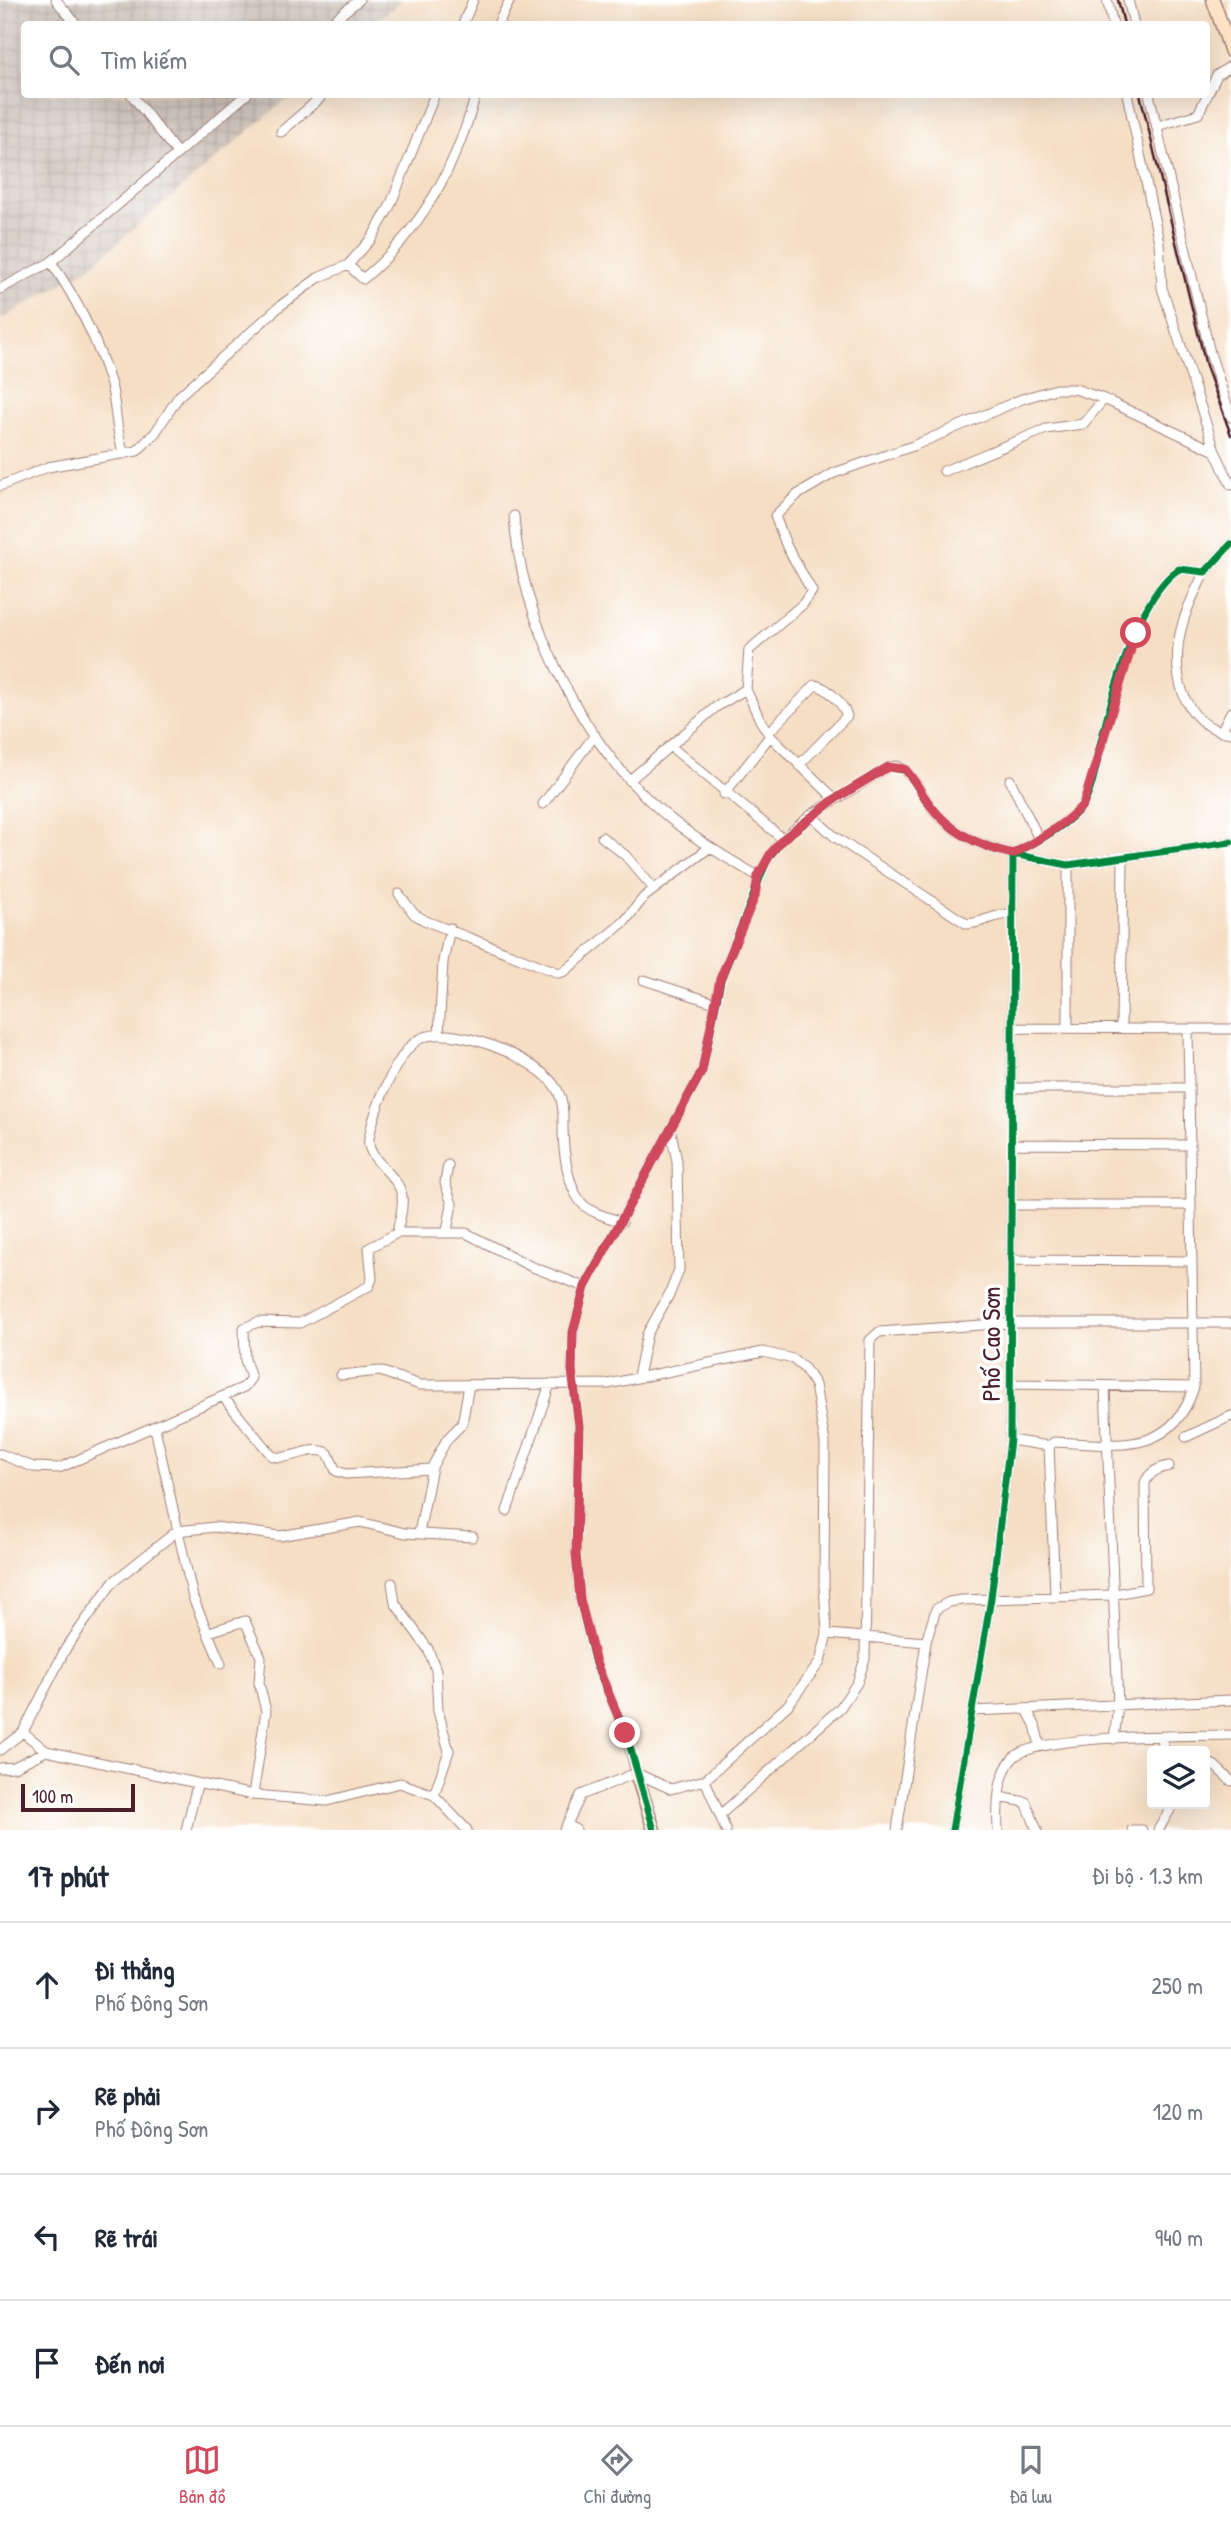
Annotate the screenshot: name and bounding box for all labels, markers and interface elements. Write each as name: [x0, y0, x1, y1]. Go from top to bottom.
search box: [21, 21, 1210, 98]
icon: search: [45, 41, 83, 79]
text: Tìm kiếm: [101, 42, 187, 77]
route start: [1120, 617, 1151, 648]
street label: Phố Cao Sơn: [973, 1287, 1008, 1401]
route end: [609, 1717, 640, 1748]
map controls: [1147, 1746, 1210, 1809]
button: layers: [1147, 1746, 1210, 1809]
scale bar: [21, 1781, 135, 1813]
text: 100 m: [32, 1783, 73, 1809]
text: 17 phút: [28, 1856, 108, 1896]
text: Đi bộ · 1.3 km: [1092, 1860, 1203, 1891]
text: Đi thẳng: [95, 1952, 174, 1987]
icon: ahead: [28, 1966, 66, 2004]
text: 250 m: [1151, 1970, 1203, 2001]
text: Phố Đông Sơn: [95, 1987, 208, 2018]
text: Rẽ phải: [95, 2078, 161, 2113]
icon: right: [28, 2092, 66, 2130]
text: 120 m: [1153, 2096, 1203, 2127]
text: Phố Đông Sơn: [95, 2113, 208, 2144]
icon: left: [28, 2218, 66, 2256]
text: Rẽ trái: [95, 2220, 158, 2255]
text: 940 m: [1155, 2222, 1203, 2253]
icon: arrive: [28, 2344, 66, 2382]
text: Đến nơi: [95, 2346, 165, 2381]
tab: Bản đồ: [179, 2441, 225, 2509]
tab: Chỉ đường: [583, 2441, 651, 2509]
tab: Đã lưu: [1009, 2441, 1052, 2509]

